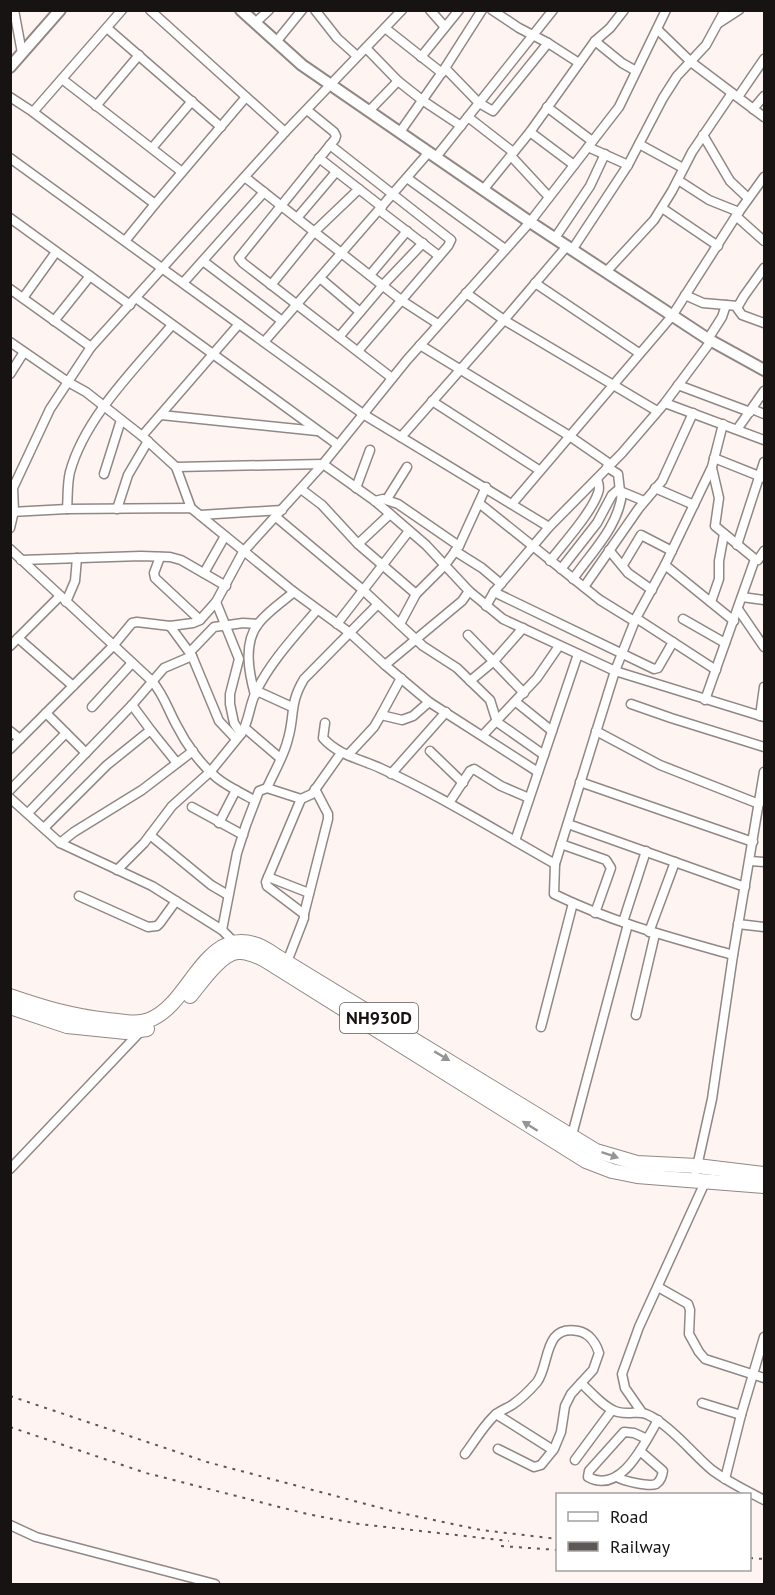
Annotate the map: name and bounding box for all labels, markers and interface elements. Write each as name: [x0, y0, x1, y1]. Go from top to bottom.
road number: NH930D: [340, 1003, 418, 1033]
one-way arrow: [434, 1051, 450, 1062]
one-way arrow: [522, 1121, 538, 1132]
one-way arrow: [601, 1151, 619, 1161]
legend: [556, 1493, 751, 1571]
text: Road: [610, 1505, 648, 1528]
text: Railway: [610, 1535, 671, 1558]

